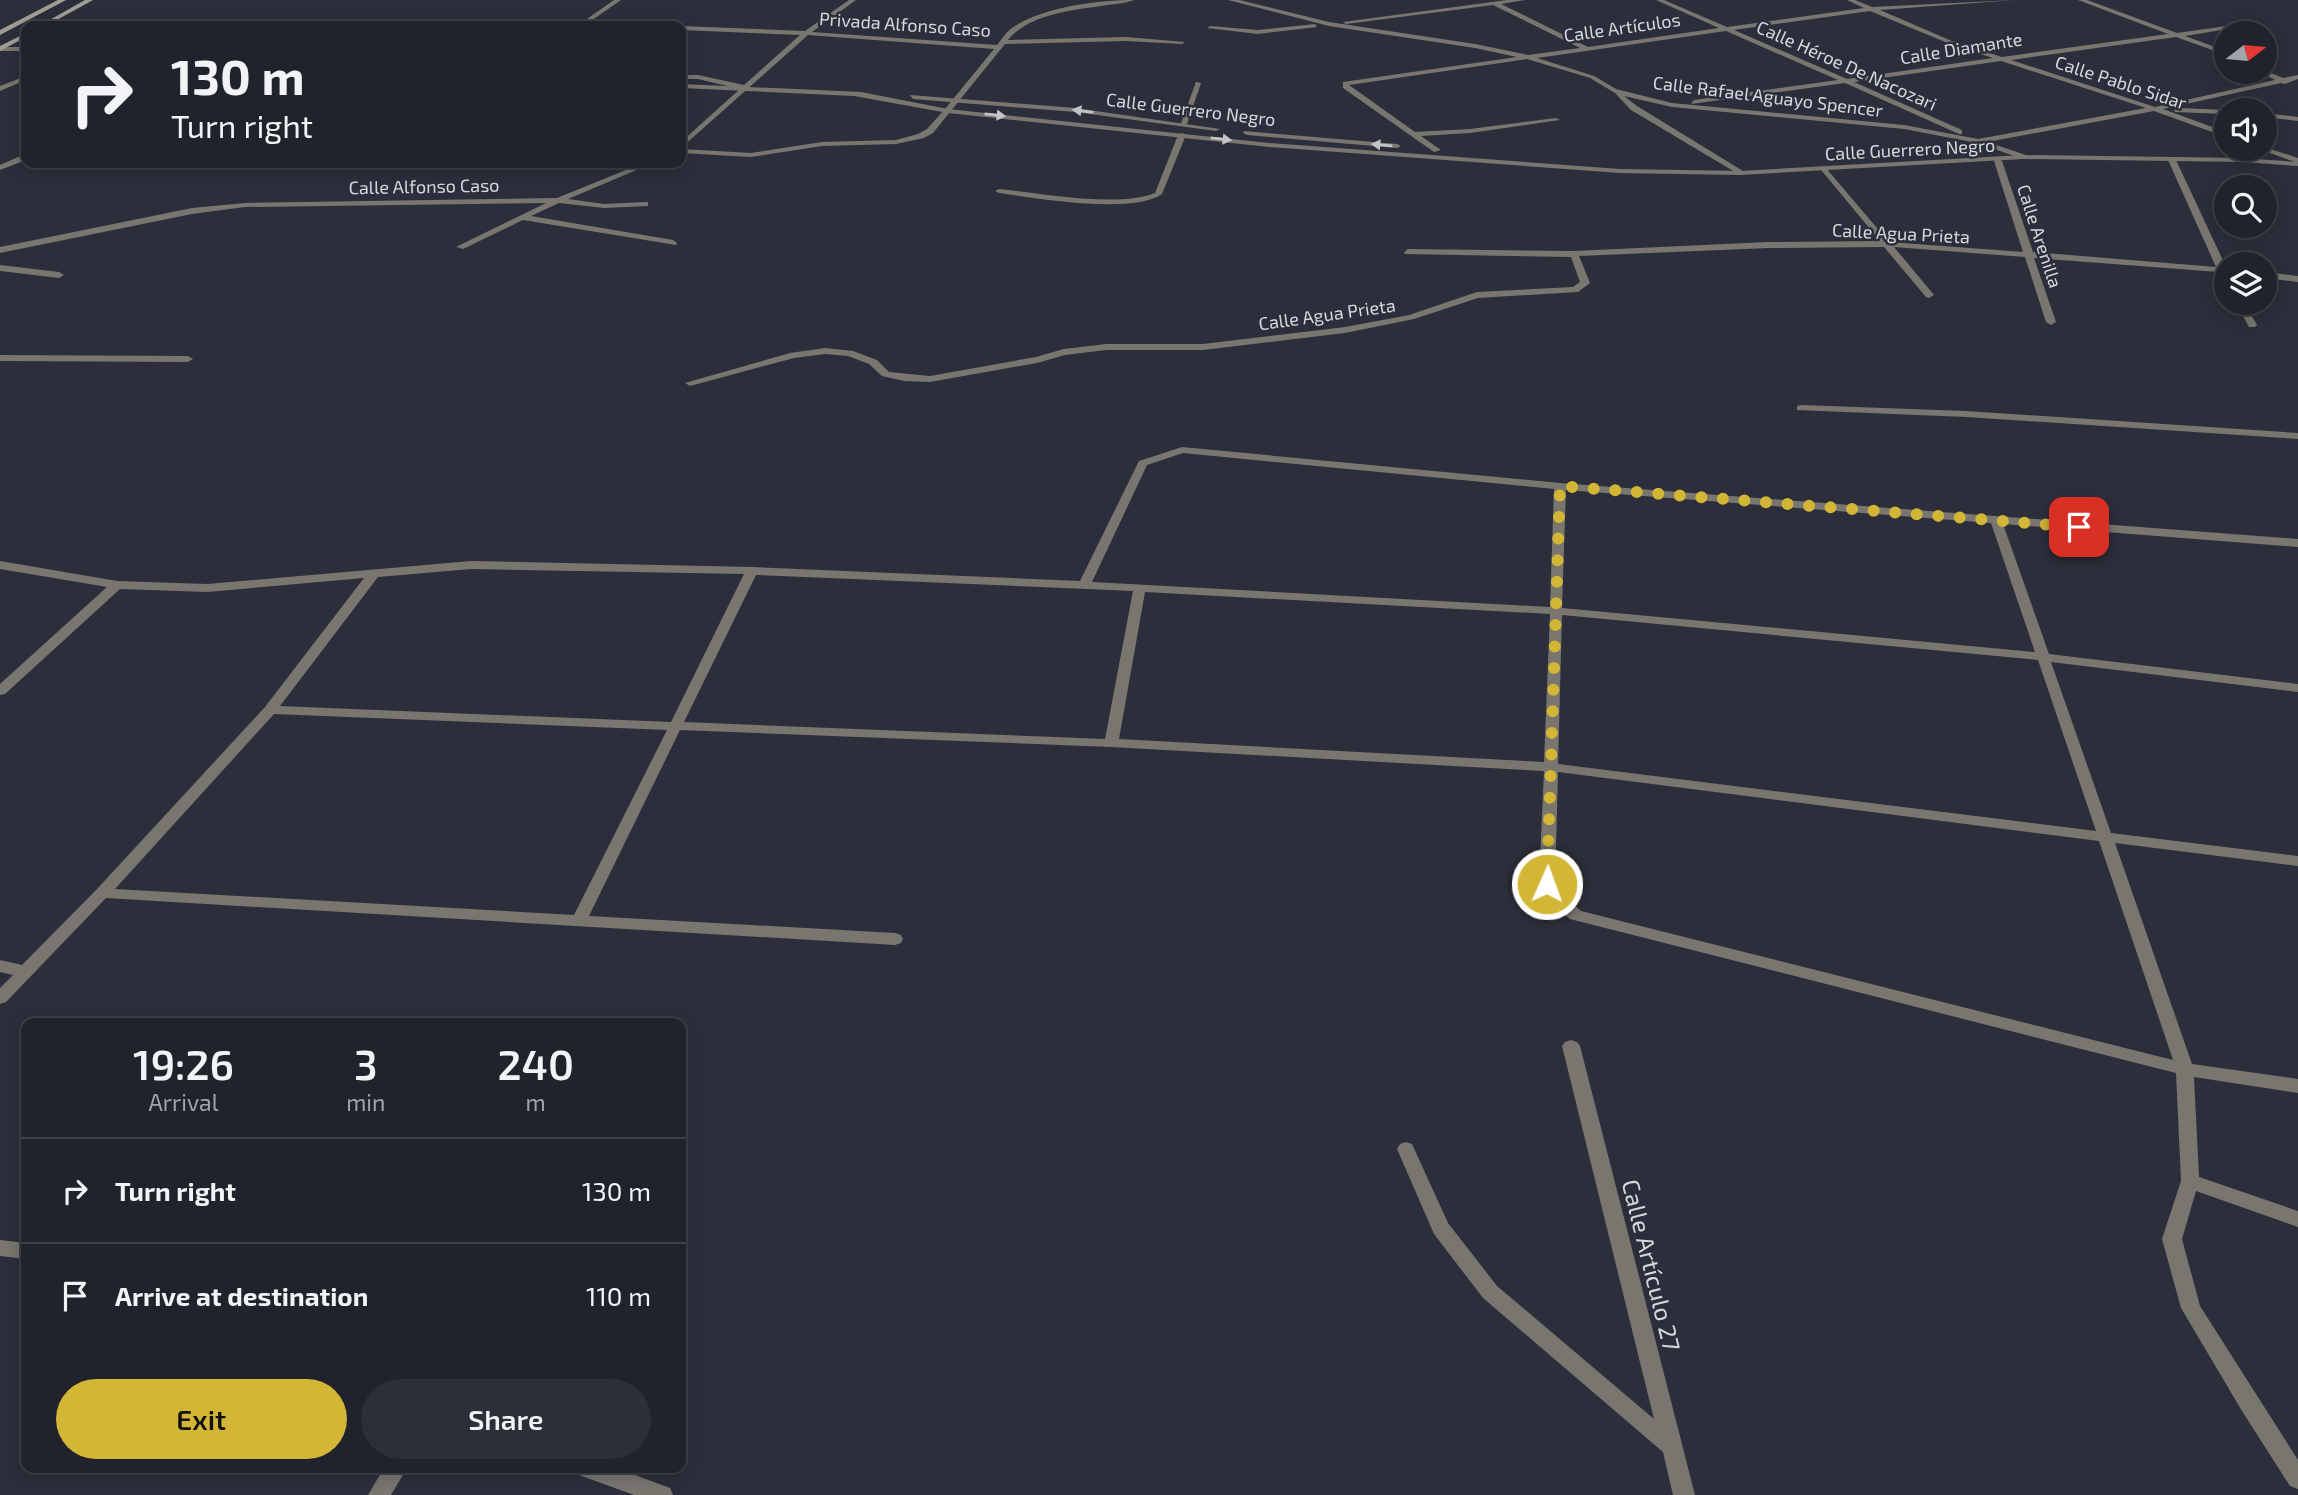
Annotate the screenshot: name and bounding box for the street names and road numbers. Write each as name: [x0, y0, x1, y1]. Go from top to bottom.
street label: Privada Alfonso Caso: [818, 7, 992, 41]
street label: Calle Artículos: [1562, 8, 1682, 46]
street label: Calle Héroe De Nacozari: [1753, 15, 1941, 115]
street label: Calle Diamante: [1898, 27, 2024, 69]
street label: Calle Pablo Sidar: [2053, 50, 2189, 114]
street label: Calle Rafael Aguayo Spencer: [1652, 71, 1884, 121]
street label: Calle Guerrero Negro: [1105, 88, 1277, 130]
street label: Calle Guerrero Negro: [1824, 134, 1996, 164]
street label: Calle Alfonso Caso: [348, 174, 500, 198]
street label: Calle Arenilla: [2013, 182, 2067, 290]
street label: Calle Agua Prieta: [1831, 218, 1971, 248]
street label: Calle Agua Prieta: [1257, 293, 1397, 335]
street label: Calle Artículo 27: [1617, 1176, 1687, 1354]

